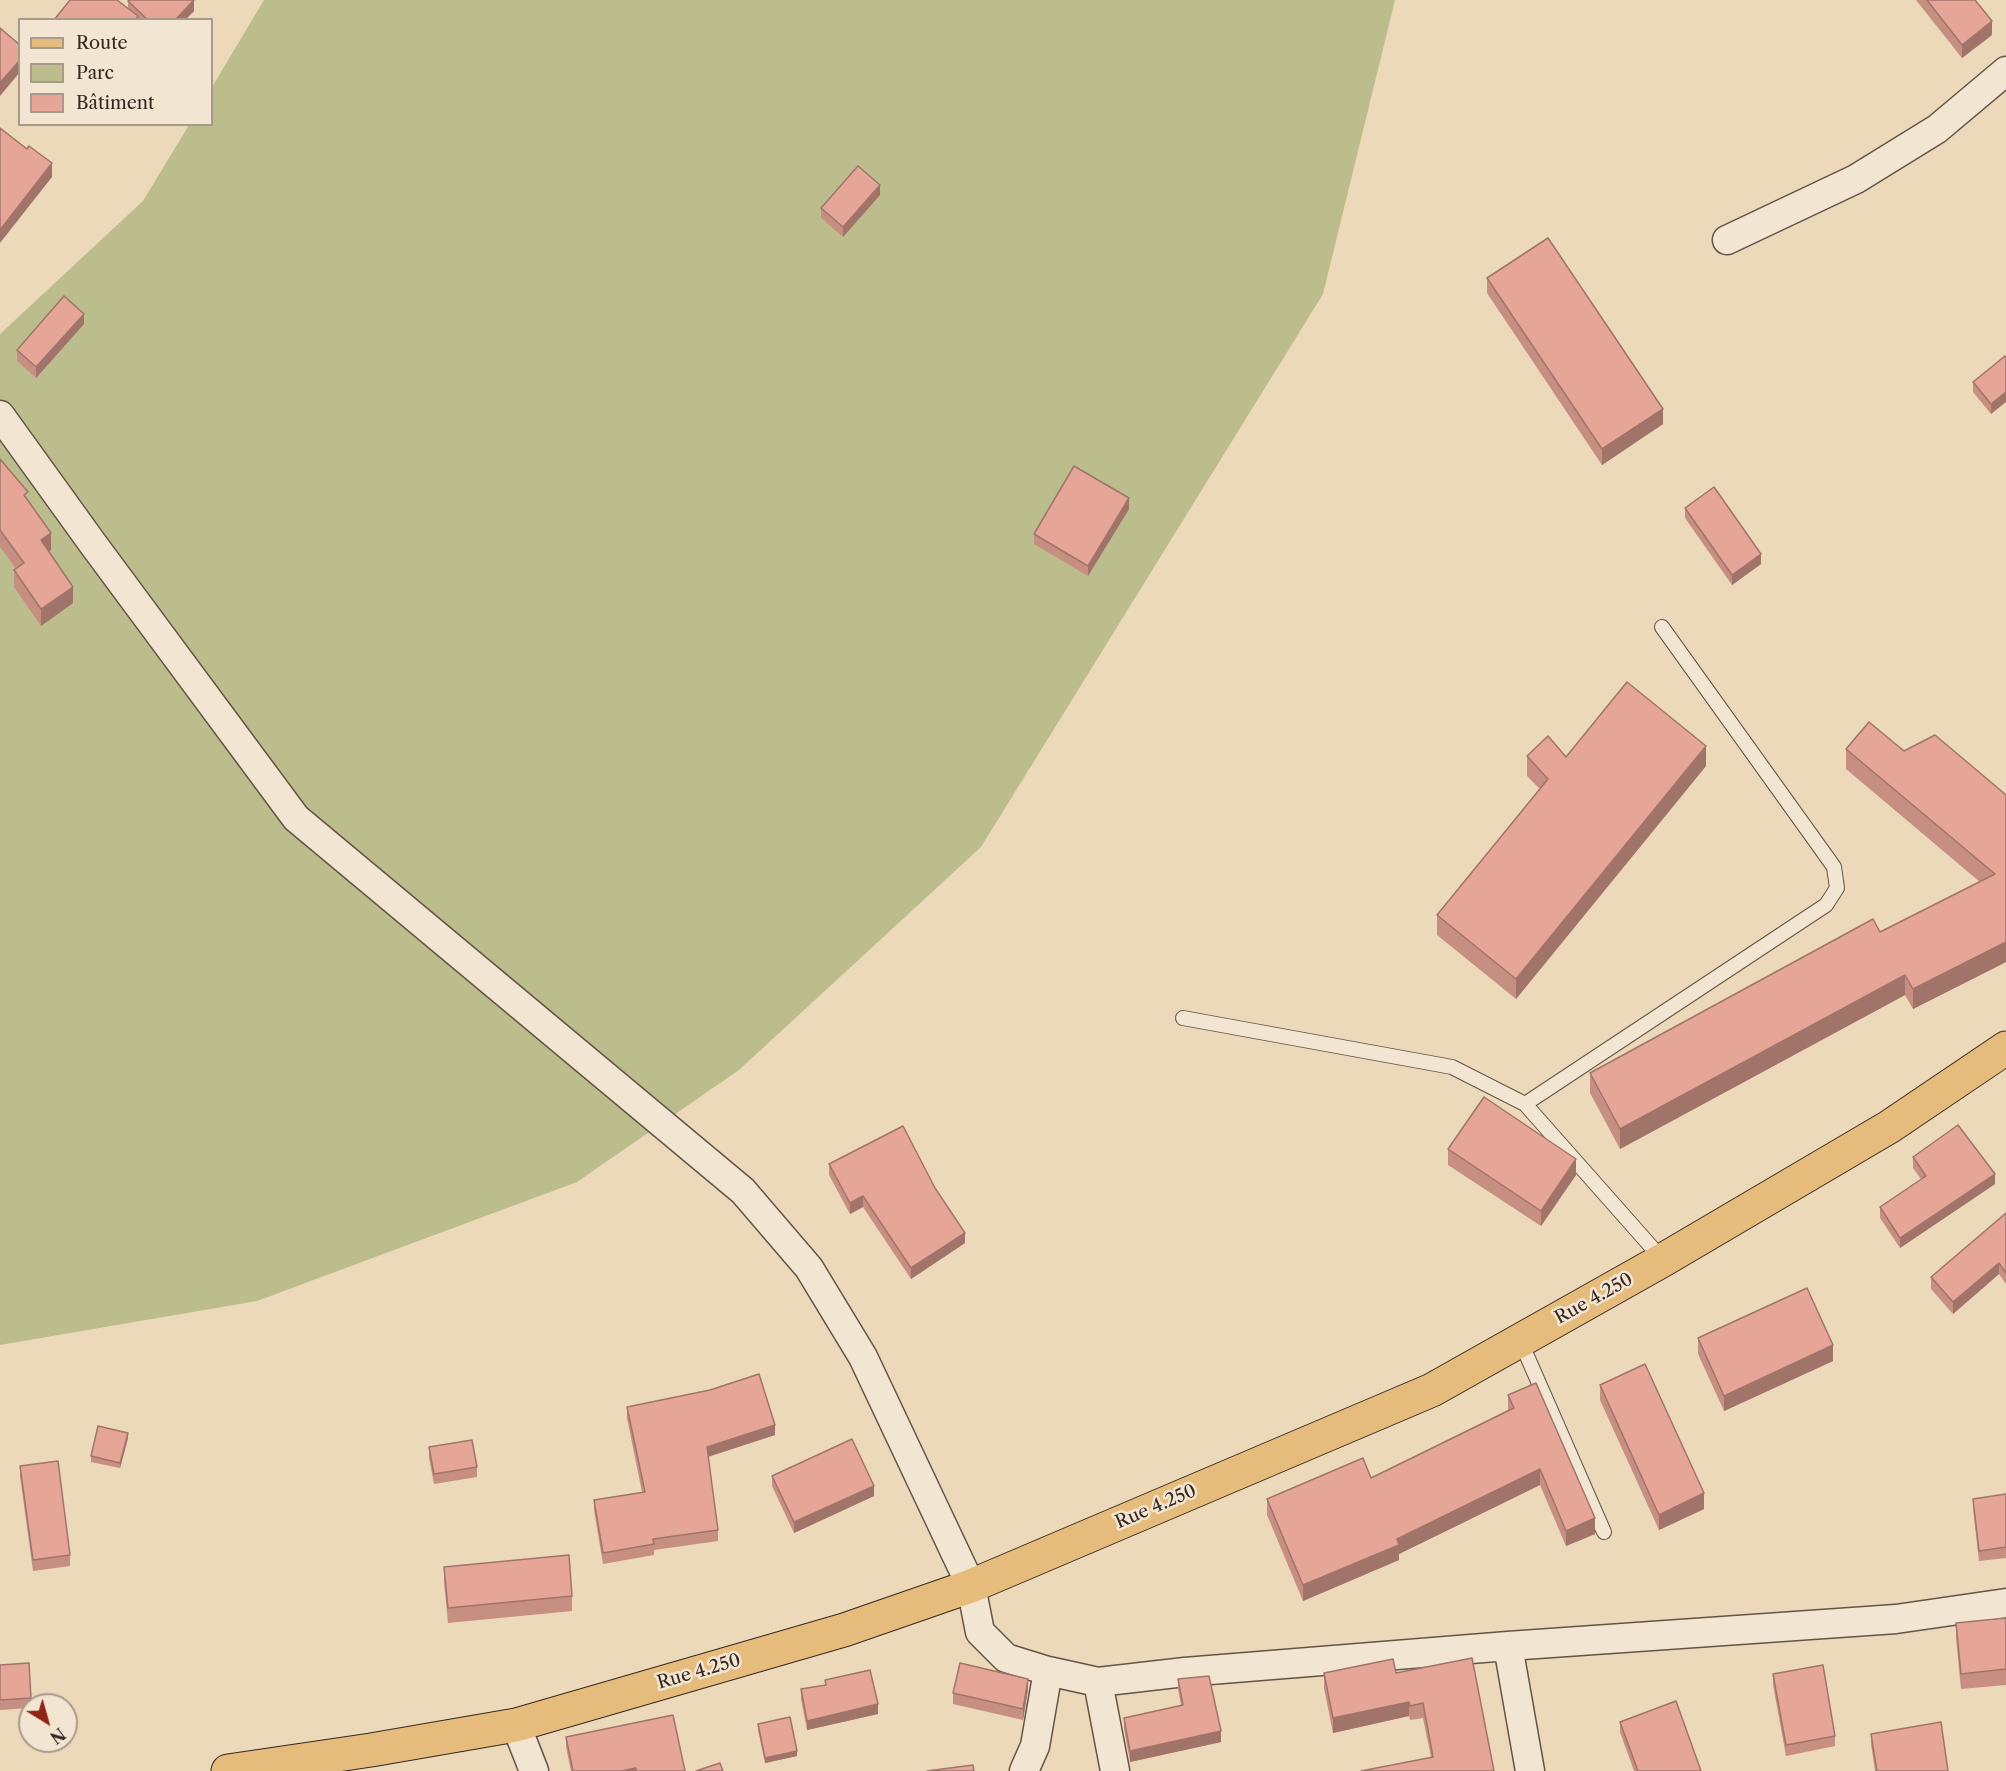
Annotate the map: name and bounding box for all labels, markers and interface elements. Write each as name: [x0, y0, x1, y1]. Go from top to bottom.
legend: [18, 18, 213, 126]
text: Route: [76, 32, 128, 54]
text: Parc: [76, 62, 114, 84]
text: Bâtiment: [76, 92, 154, 114]
street label: Rue 4.250: [1551, 1269, 1637, 1329]
street label: Rue 4.250: [1112, 1480, 1200, 1534]
street label: Rue 4.250: [655, 1650, 743, 1694]
north arrow: [18, 1693, 78, 1753]
text: N: [46, 1724, 69, 1748]

